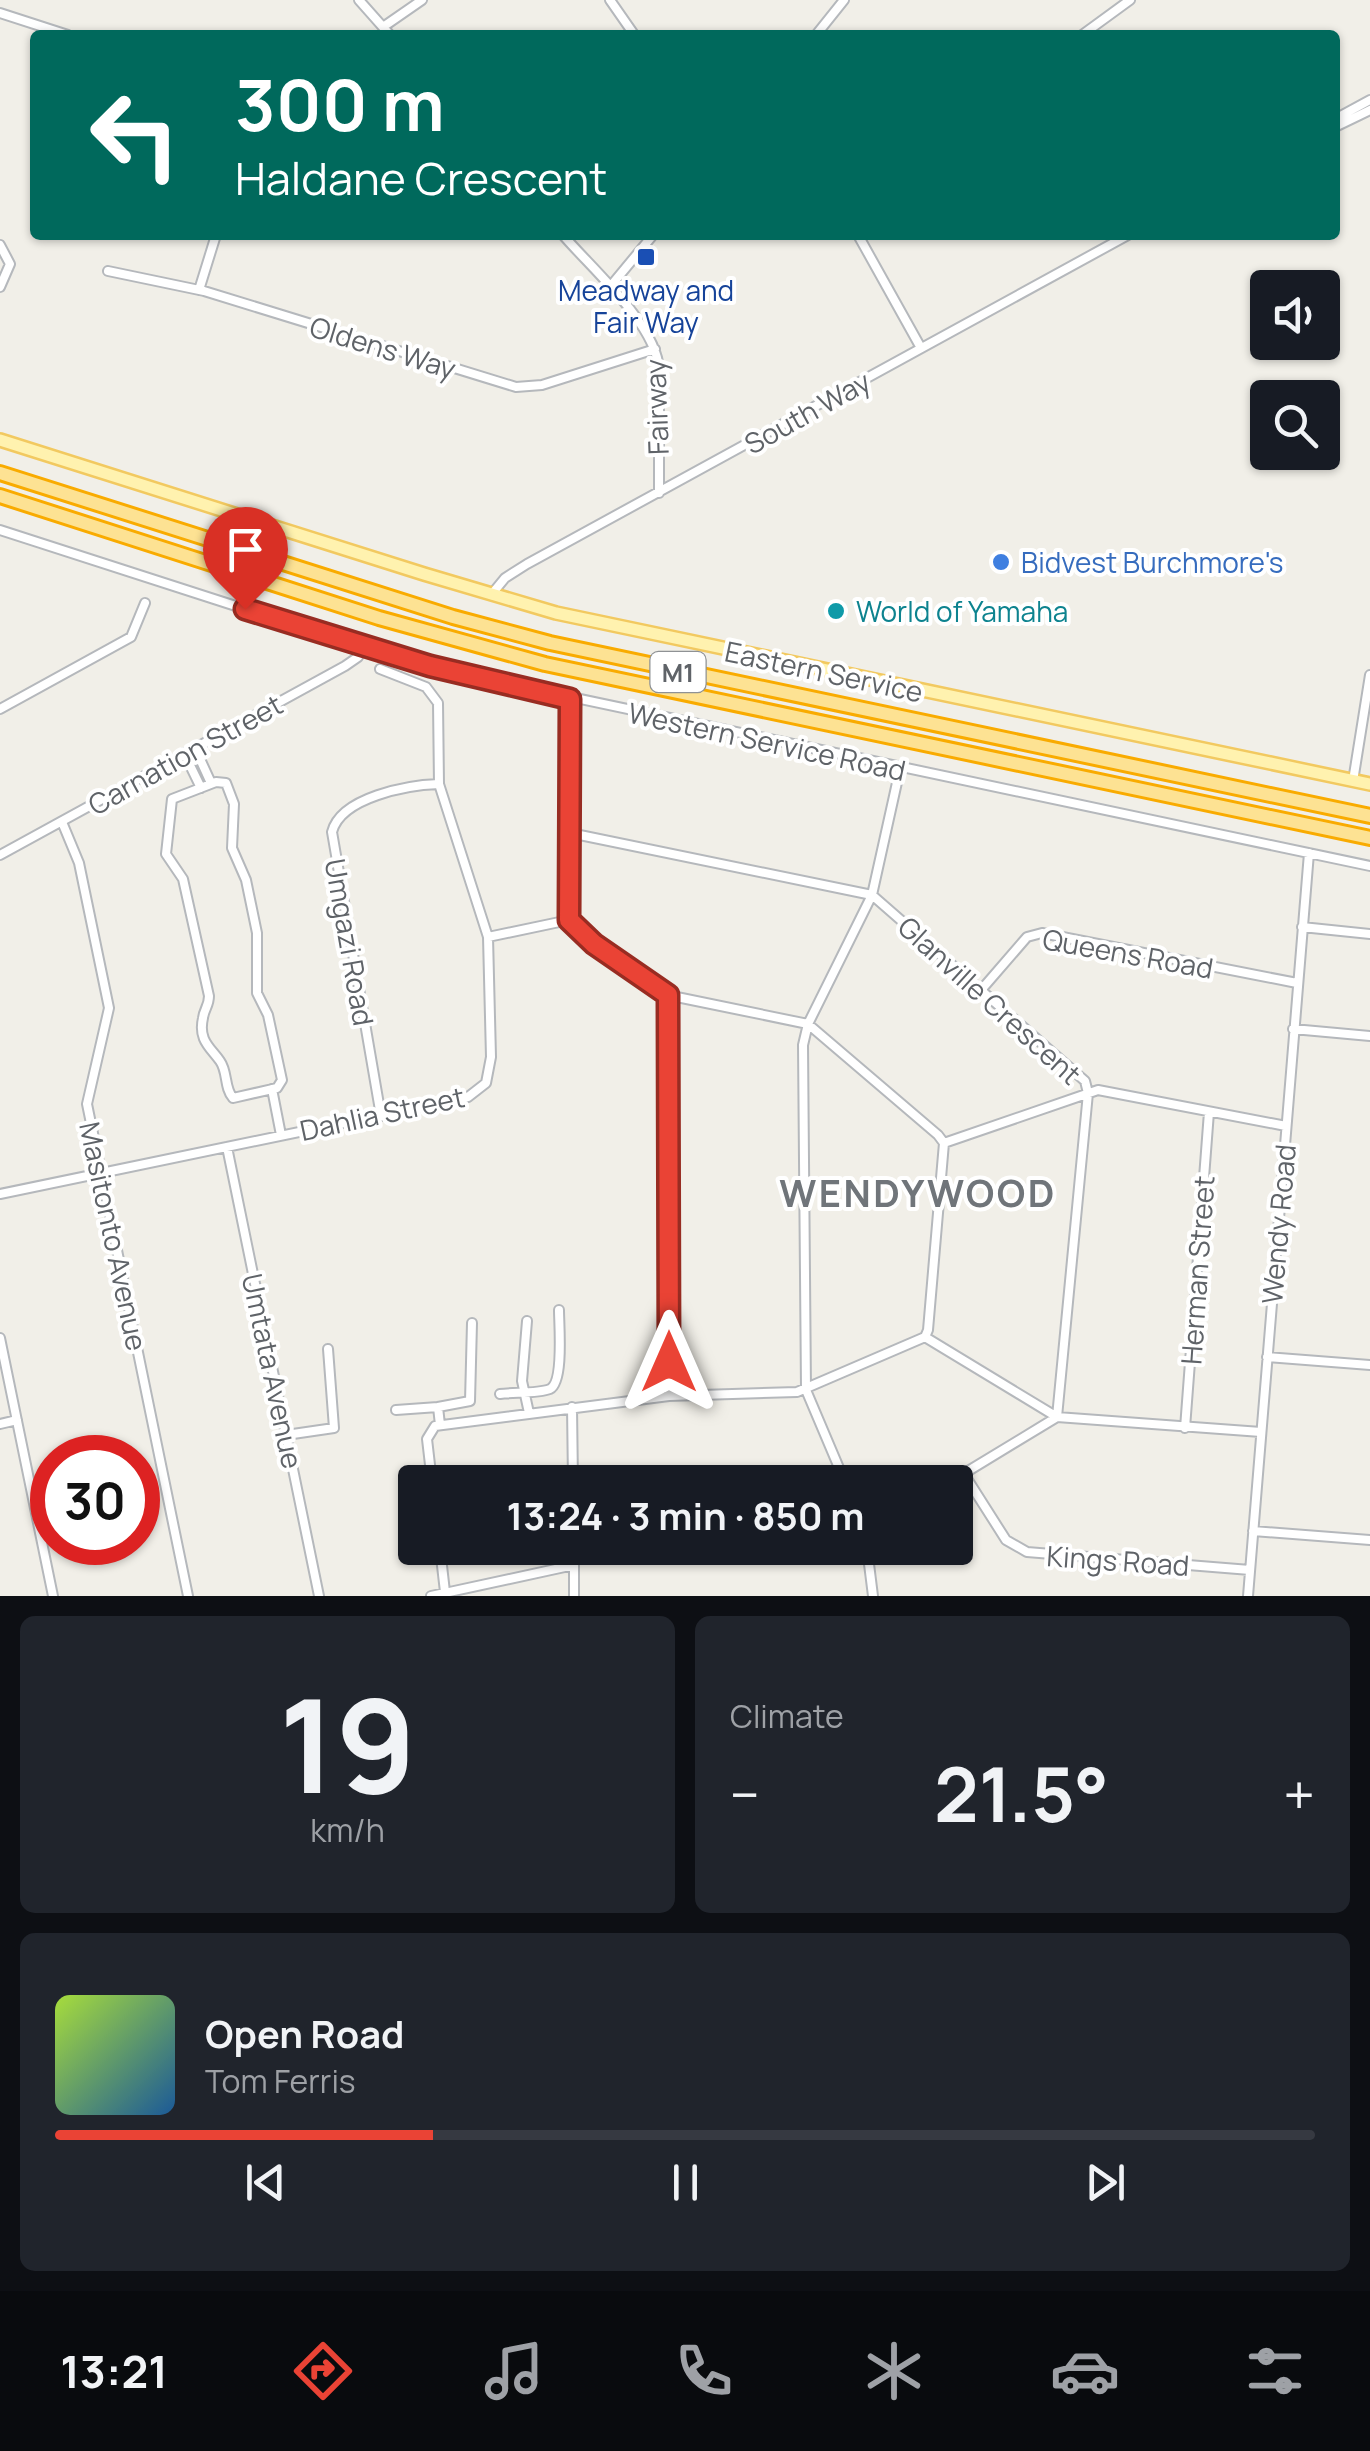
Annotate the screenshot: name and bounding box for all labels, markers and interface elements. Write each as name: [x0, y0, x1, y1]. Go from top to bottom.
text: 300 m: [235, 56, 445, 152]
icon: left: [70, 70, 200, 200]
text: Haldane Crescent: [235, 147, 607, 209]
marker: Meadway and Fair Way: [635, 246, 657, 268]
map controls: [1250, 270, 1340, 470]
button: sound: [1250, 270, 1340, 360]
place label: Meadway and Fair Way: [558, 271, 734, 341]
street label: Oldens Way: [305, 307, 461, 387]
street label: Fairway: [635, 358, 677, 456]
street label: South Way: [737, 362, 877, 462]
button: search: [1250, 380, 1340, 470]
pin: [203, 507, 288, 610]
icon: arrive: [218, 522, 273, 577]
place label: Bidvest Burchmore's: [1021, 543, 1283, 581]
marker: Bidvest Burchmore's: [990, 551, 1012, 573]
place label: World of Yamaha: [856, 592, 1068, 630]
marker: World of Yamaha: [825, 600, 847, 622]
street label: Eastern Service: [722, 631, 926, 711]
road number: M1: [650, 652, 706, 692]
street label: Carnation Street: [81, 685, 289, 823]
street label: Western Service Road: [625, 693, 909, 789]
street label: Umgazi Road: [317, 856, 383, 1028]
street label: Glanville Crescent: [890, 908, 1090, 1092]
street label: Queens Road: [1040, 919, 1216, 987]
street label: Dahlia Street: [296, 1077, 468, 1149]
street label: Masitonto Avenue: [71, 1118, 157, 1354]
street label: Wendy Road: [1252, 1142, 1304, 1306]
district label: WENDYWOOD: [779, 1166, 1057, 1218]
street label: Herman Street: [1171, 1174, 1223, 1366]
street label: Umtata Avenue: [234, 1270, 312, 1472]
position arrow: [617, 1310, 721, 1414]
speed limit sign: 30: [30, 1435, 160, 1565]
text: 13:24 · 3 min · 850 m: [507, 1489, 865, 1541]
street label: Kings Road: [1045, 1536, 1191, 1584]
text: 19: [279, 1654, 416, 1832]
text: Climate: [730, 1694, 844, 1738]
text: 21.5°: [934, 1742, 1109, 1845]
text: −: [730, 1756, 760, 1832]
text: +: [1283, 1756, 1315, 1832]
text: km/h: [310, 1808, 385, 1852]
text: Open Road: [205, 2007, 404, 2059]
text: Tom Ferris: [205, 2059, 356, 2103]
icon: previous: [238, 2155, 293, 2210]
icon: pause: [658, 2155, 713, 2210]
icon: next: [1078, 2155, 1133, 2210]
icon: directions: [288, 2336, 358, 2406]
icon: music: [479, 2336, 549, 2406]
icon: phone: [669, 2336, 739, 2406]
icon: climate: [859, 2336, 929, 2406]
icon: car: [1050, 2336, 1120, 2406]
icon: filters: [1240, 2336, 1310, 2406]
text: 13:21: [60, 2340, 168, 2402]

